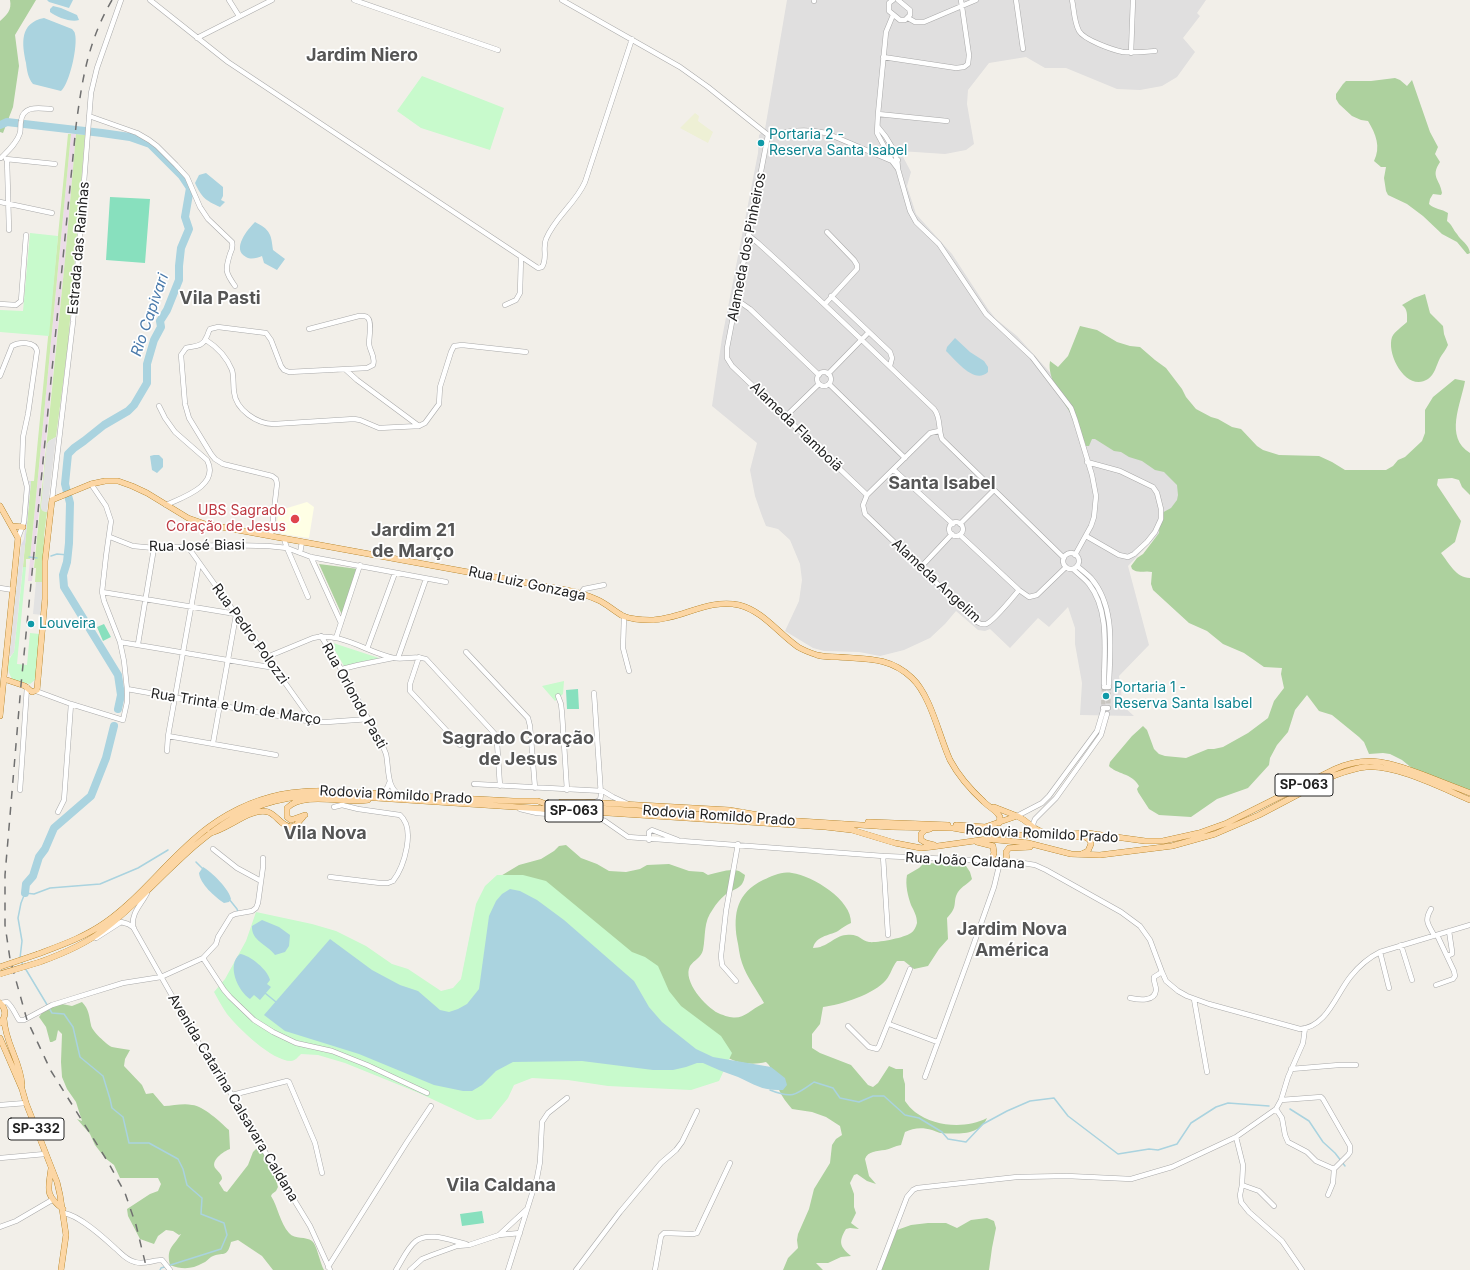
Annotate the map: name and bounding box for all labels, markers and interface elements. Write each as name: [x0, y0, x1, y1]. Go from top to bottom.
district label: Jardim Niero: [306, 45, 418, 67]
place label: Portaria 2 - Reserva Santa Isabel: [769, 127, 907, 160]
marker: Portaria 2 - Reserva Santa Isabel: [756, 138, 766, 148]
street label: Alameda dos Pinheiros: [724, 171, 770, 323]
street label: Estrada das Rainhas: [65, 181, 93, 315]
water label: Rio Capivari: [127, 271, 173, 359]
district label: Vila Pasti: [179, 288, 261, 310]
street label: Alameda Flamboiã: [746, 379, 846, 475]
district label: Santa Isabel: [888, 473, 996, 495]
place label: UBS Sagrado Coração de Jesus: [166, 503, 286, 536]
marker: UBS Sagrado Coração de Jesus: [289, 513, 301, 525]
district label: Jardim 21 de Março: [371, 520, 455, 562]
street label: Alameda Angelim: [888, 535, 984, 627]
street label: Rua José Biasi: [149, 537, 245, 555]
street label: Rua Luiz Gonzaga: [467, 563, 587, 605]
street label: Rua Pedro Polozzi: [208, 581, 292, 687]
place label: Louveira: [39, 616, 96, 632]
marker: Louveira: [26, 619, 36, 629]
street label: Rua Orlondo Pasti: [318, 640, 390, 752]
place label: Portaria 1 - Reserva Santa Isabel: [1114, 680, 1252, 712]
street label: Rua Trinta e Um de Março: [150, 685, 322, 729]
marker: Portaria 1 - Reserva Santa Isabel: [1101, 691, 1111, 701]
district label: Sagrado Coração de Jesus: [442, 728, 594, 770]
road number: SP-063: [1275, 774, 1333, 796]
street label: Rodovia Romildo Prado: [319, 783, 473, 807]
road number: SP-063: [545, 800, 603, 822]
street label: Rodovia Romildo Prado: [642, 802, 796, 830]
street label: Rodovia Romildo Prado: [965, 822, 1119, 846]
district label: Vila Nova: [283, 823, 367, 845]
street label: Rua João Caldana: [905, 849, 1025, 873]
district label: Jardim Nova América: [957, 919, 1067, 962]
street label: Avenida Catarina Calsavara Caldana: [164, 991, 302, 1205]
road number: SP-332: [8, 1118, 64, 1140]
district label: Vila Caldana: [446, 1175, 556, 1197]

